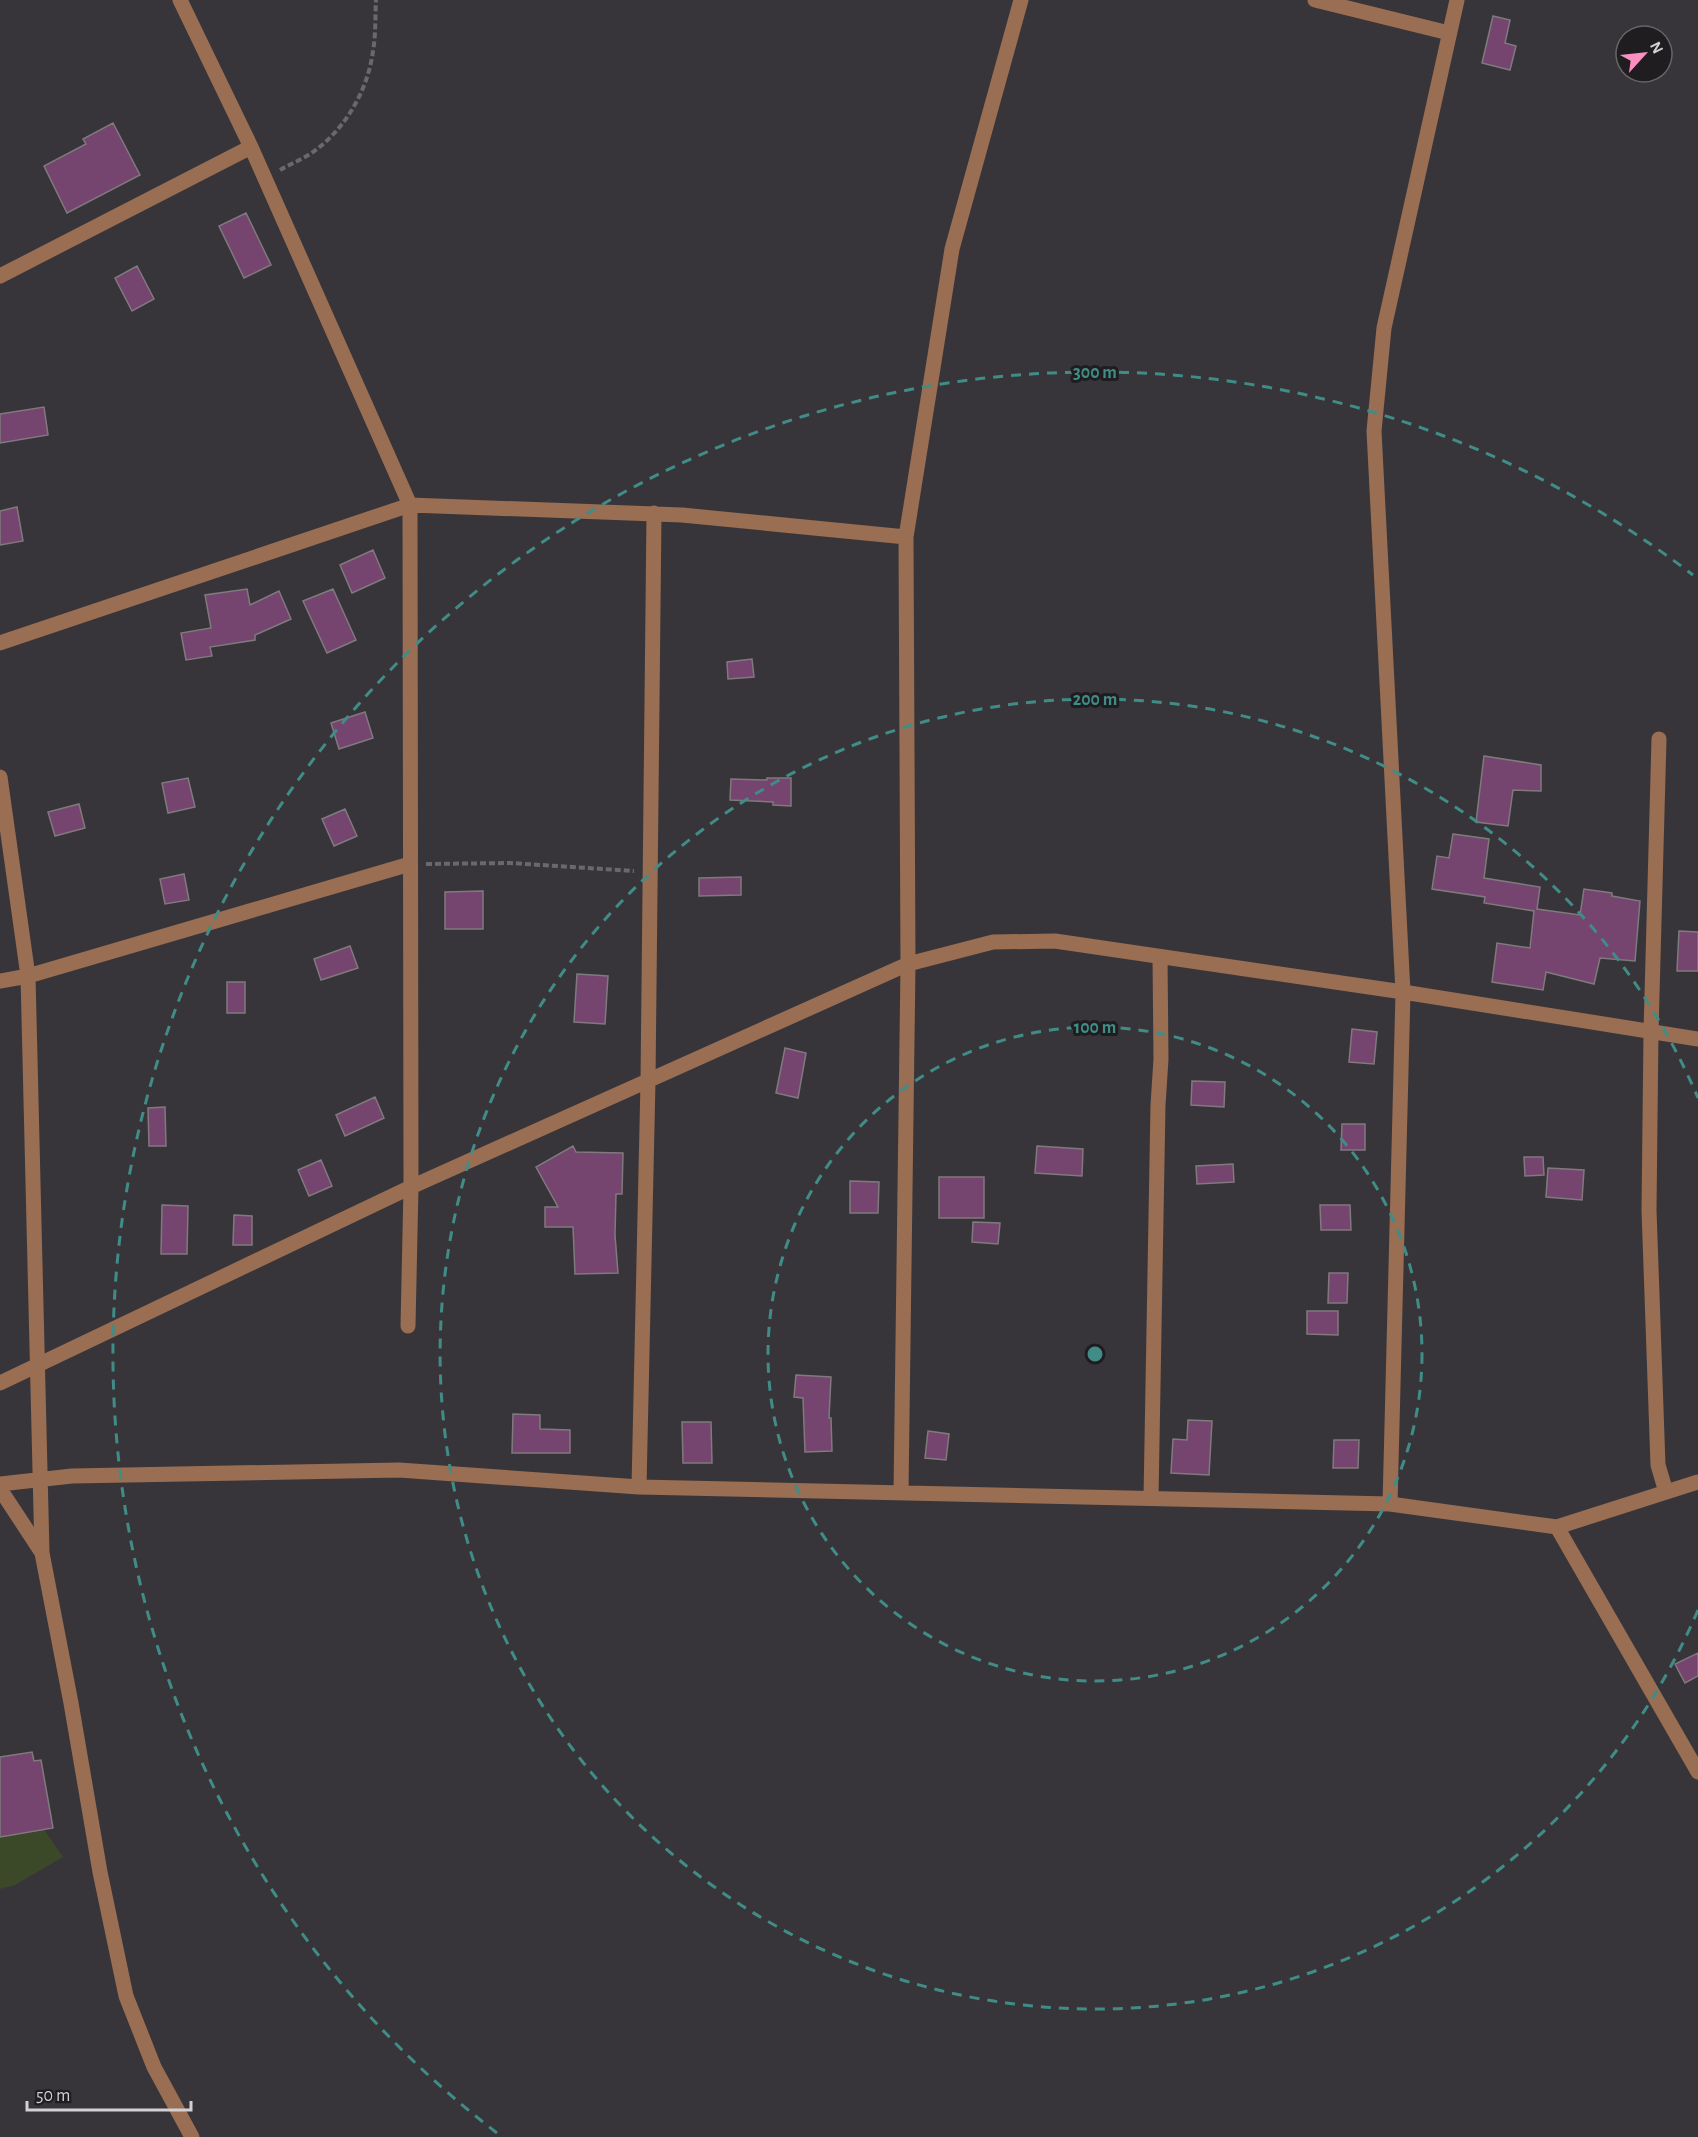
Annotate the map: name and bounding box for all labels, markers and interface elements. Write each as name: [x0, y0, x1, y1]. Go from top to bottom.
north arrow: [1614, 24, 1674, 84]
text: N: [1647, 39, 1666, 56]
text: 300 m: [1073, 364, 1117, 382]
text: 200 m: [1073, 691, 1117, 709]
text: 100 m: [1074, 1019, 1116, 1037]
centre of rings: [1085, 1344, 1105, 1364]
scale bar: [27, 2074, 190, 2112]
text: 50 m: [36, 2087, 70, 2105]

